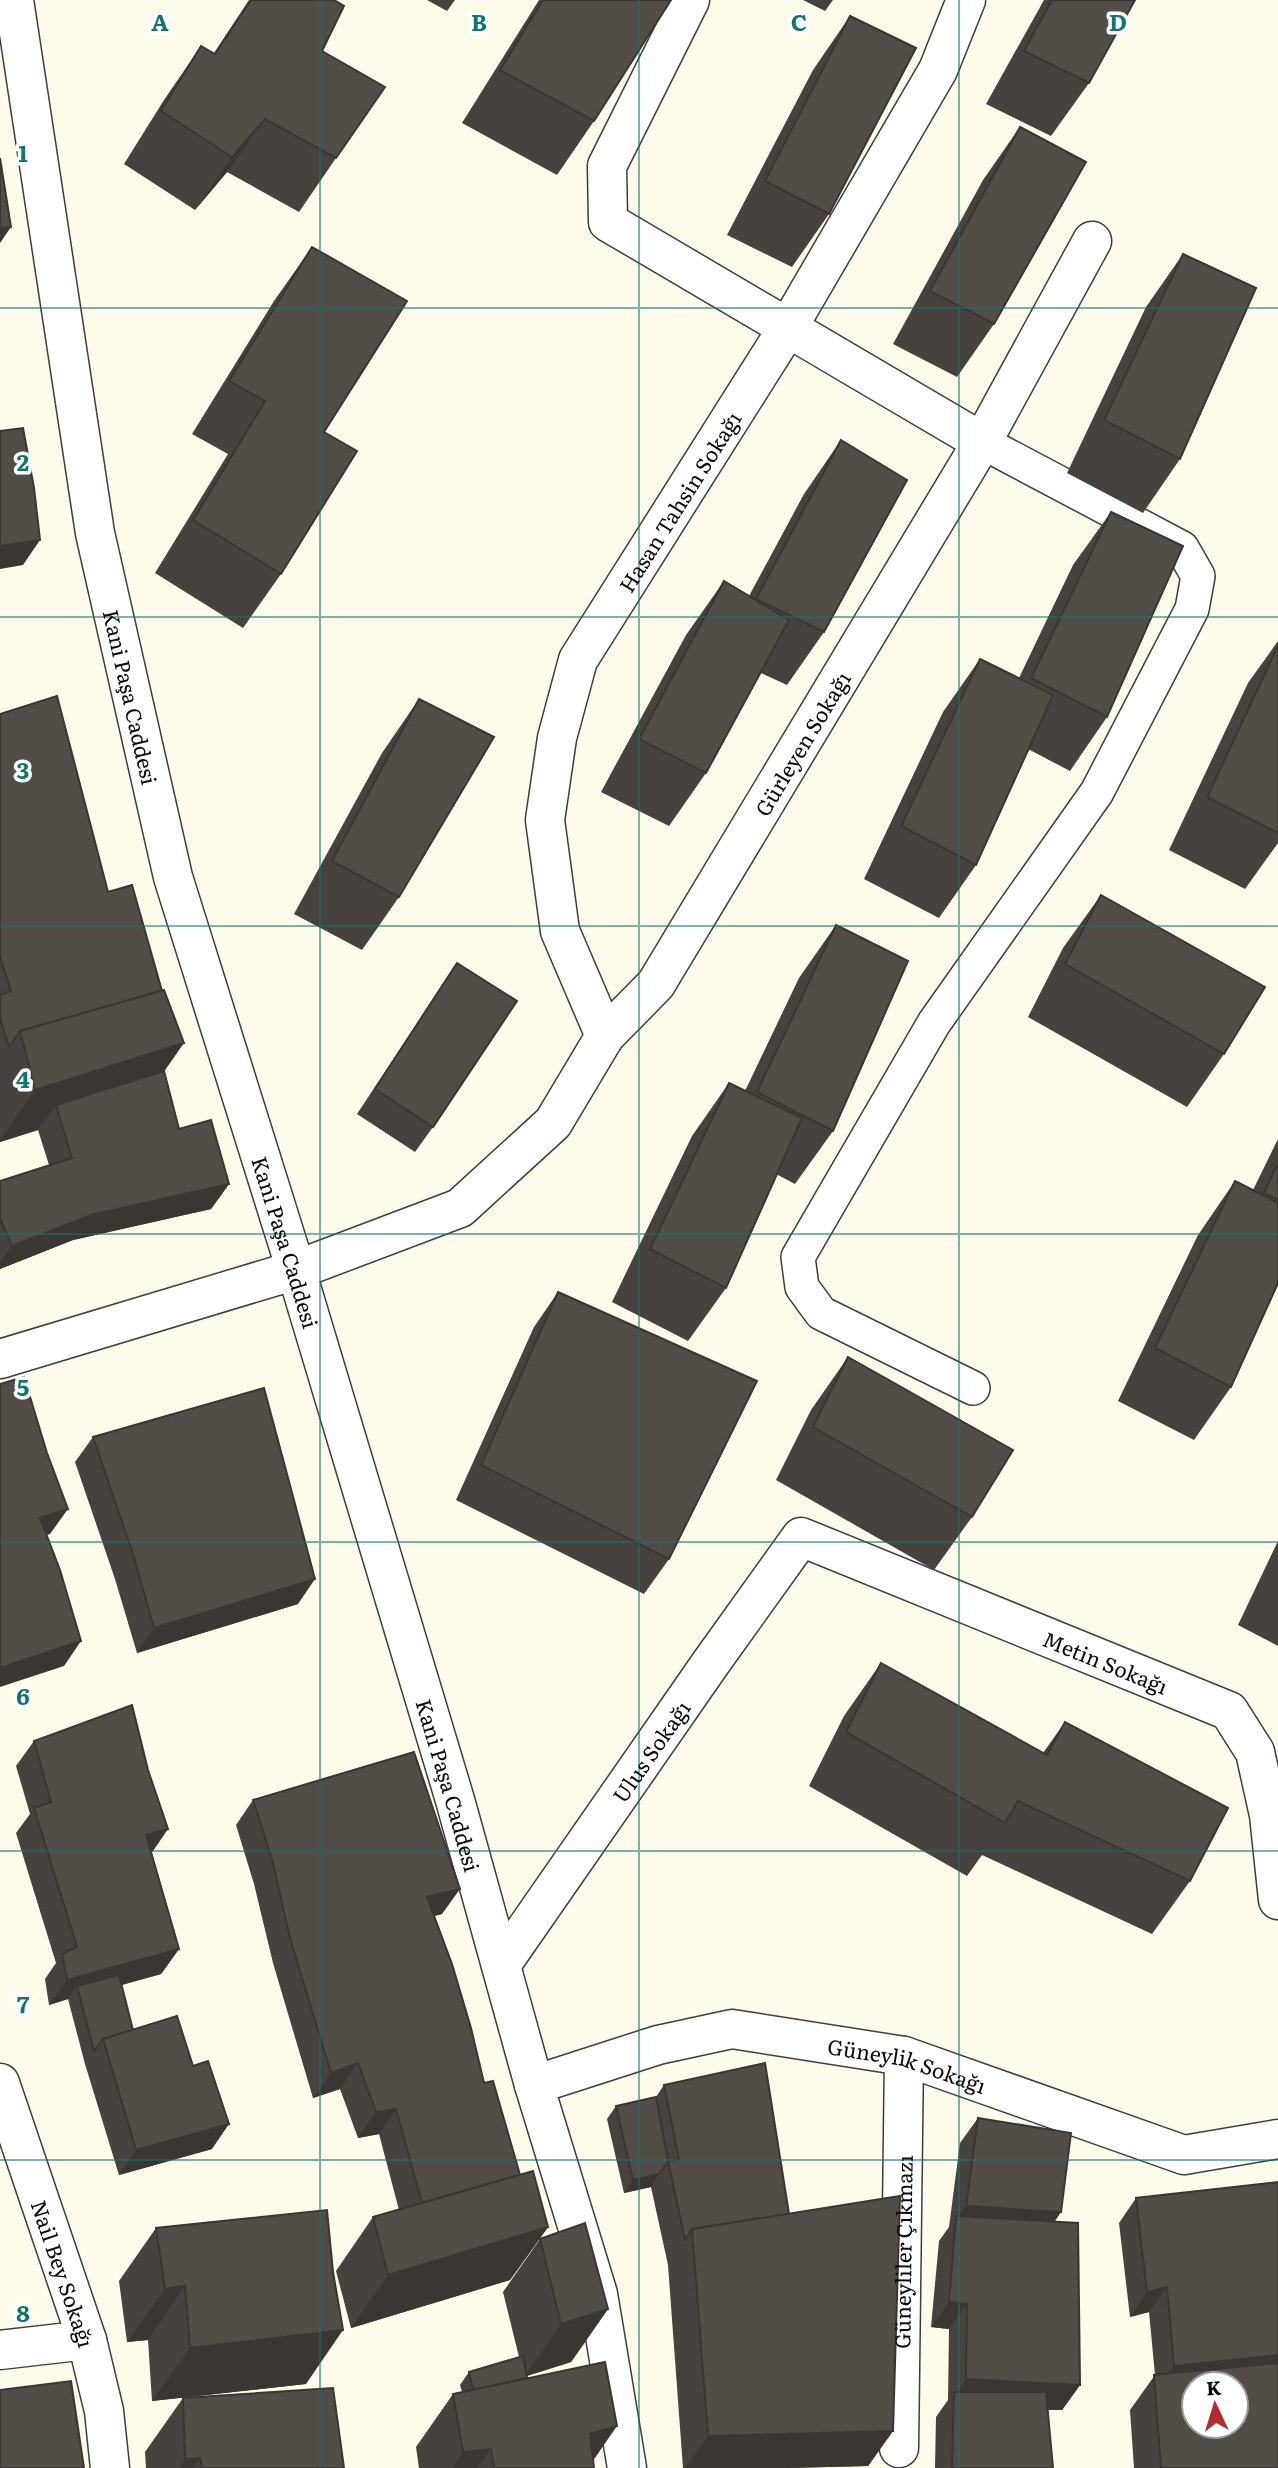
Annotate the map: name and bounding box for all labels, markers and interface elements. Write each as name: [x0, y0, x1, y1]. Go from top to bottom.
text: A: [151, 4, 169, 38]
text: B: [471, 4, 487, 38]
text: C: [791, 4, 807, 38]
text: D: [1109, 4, 1127, 38]
text: 1: [18, 135, 28, 169]
street label: Hasan Tahsin Sokağı: [610, 405, 747, 597]
text: 2: [17, 444, 29, 478]
street label: Kani Paşa Caddesi: [97, 606, 167, 787]
street label: Gürleyen Sokağı: [746, 665, 857, 821]
text: 3: [17, 752, 29, 786]
text: 4: [16, 1061, 30, 1095]
street label: Kani Paşa Caddesi: [246, 1152, 328, 1332]
text: 5: [17, 1369, 29, 1403]
street label: Metin Sokağı: [1039, 1622, 1173, 1700]
text: 6: [16, 1678, 30, 1712]
street label: Ulus Sokağı: [603, 1693, 696, 1808]
street label: Kani Paşa Caddesi: [410, 1695, 490, 1875]
text: 7: [17, 1986, 30, 2020]
street label: Güneylik Sokağı: [826, 2029, 991, 2099]
street label: Güneyliler Çıkmazı: [885, 2155, 918, 2349]
street label: Nail Bey Sokağı: [25, 2195, 104, 2350]
text: 8: [16, 2295, 30, 2329]
north arrow: [1180, 2370, 1250, 2440]
text: K: [1205, 2373, 1222, 2402]

